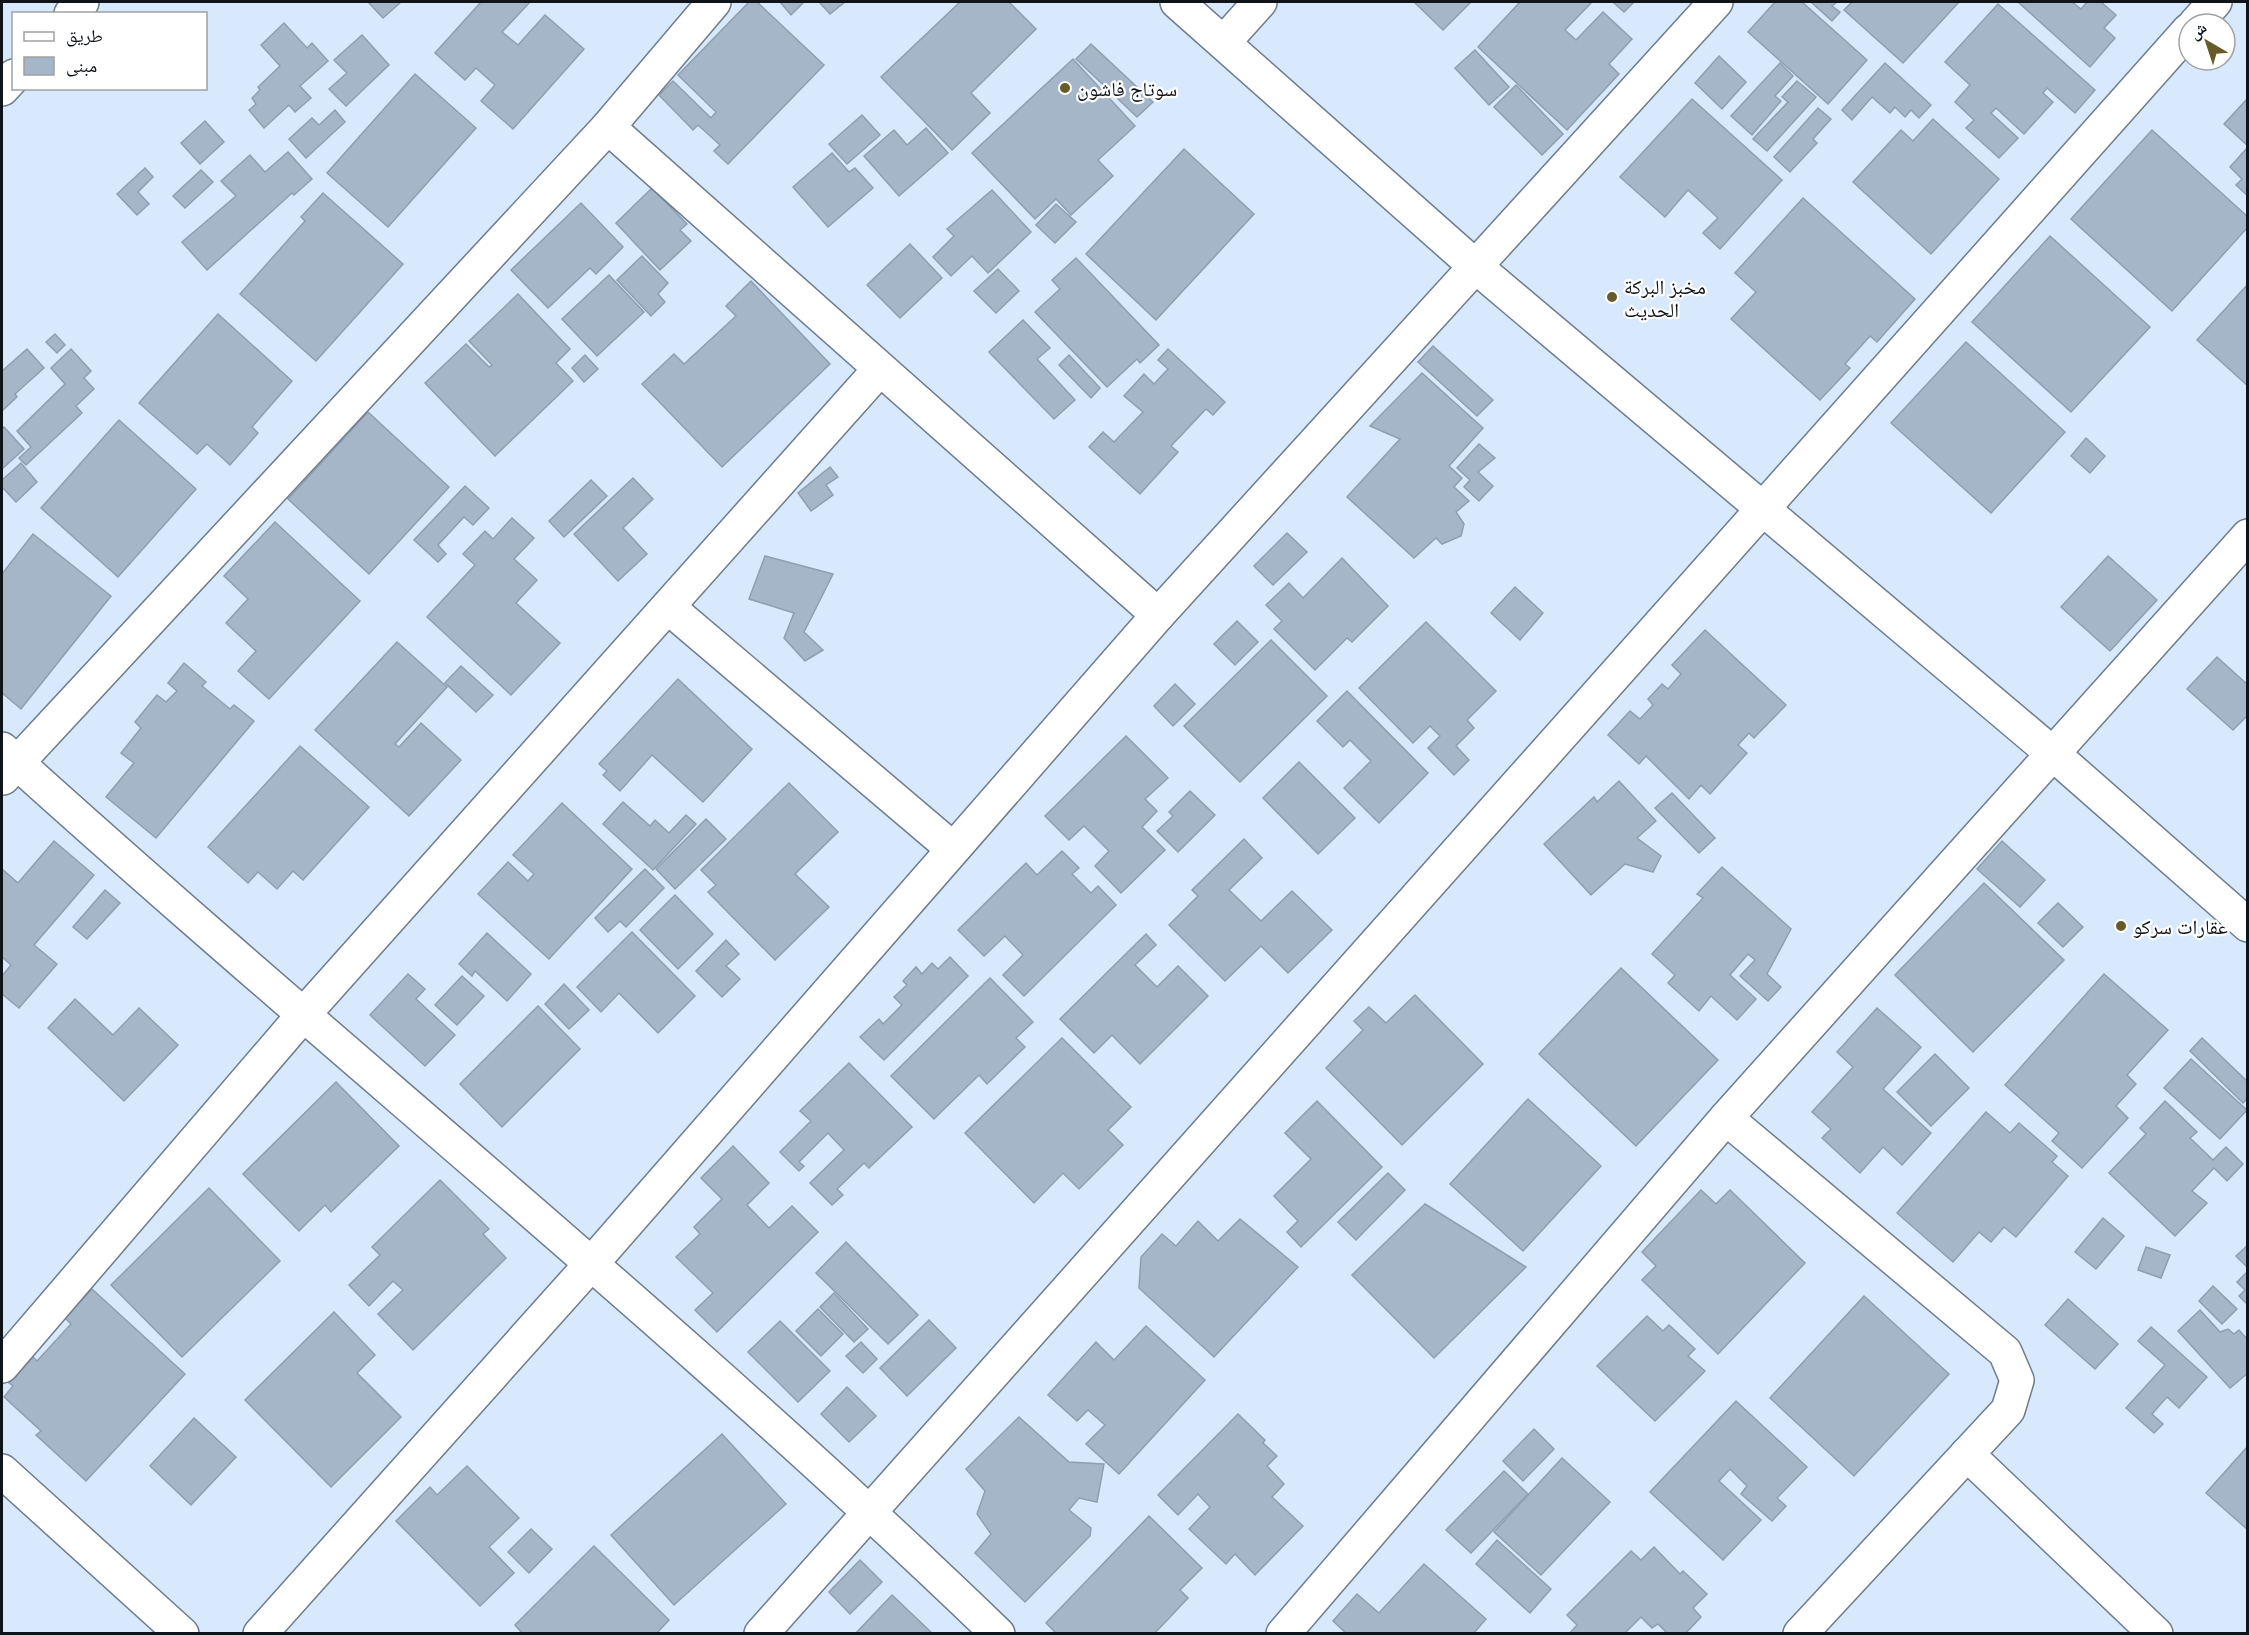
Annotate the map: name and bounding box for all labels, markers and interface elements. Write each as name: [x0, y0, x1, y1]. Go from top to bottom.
legend: [12, 12, 207, 90]
north arrow: [2177, 12, 2237, 72]
text: ش: [2184, 16, 2211, 44]
text: طريق: [66, 23, 103, 47]
text: مبنى: [66, 53, 97, 77]
place label: سوتاج فاشون: [1077, 75, 1177, 102]
marker: سوتاج فاشون: [1058, 81, 1072, 95]
place label: مخبز البركة الحديث: [1624, 273, 1706, 323]
marker: مخبز البركة الحديث: [1605, 290, 1619, 304]
place label: عقارات سركو: [2133, 913, 2228, 940]
marker: عقارات سركو: [2114, 919, 2128, 933]

